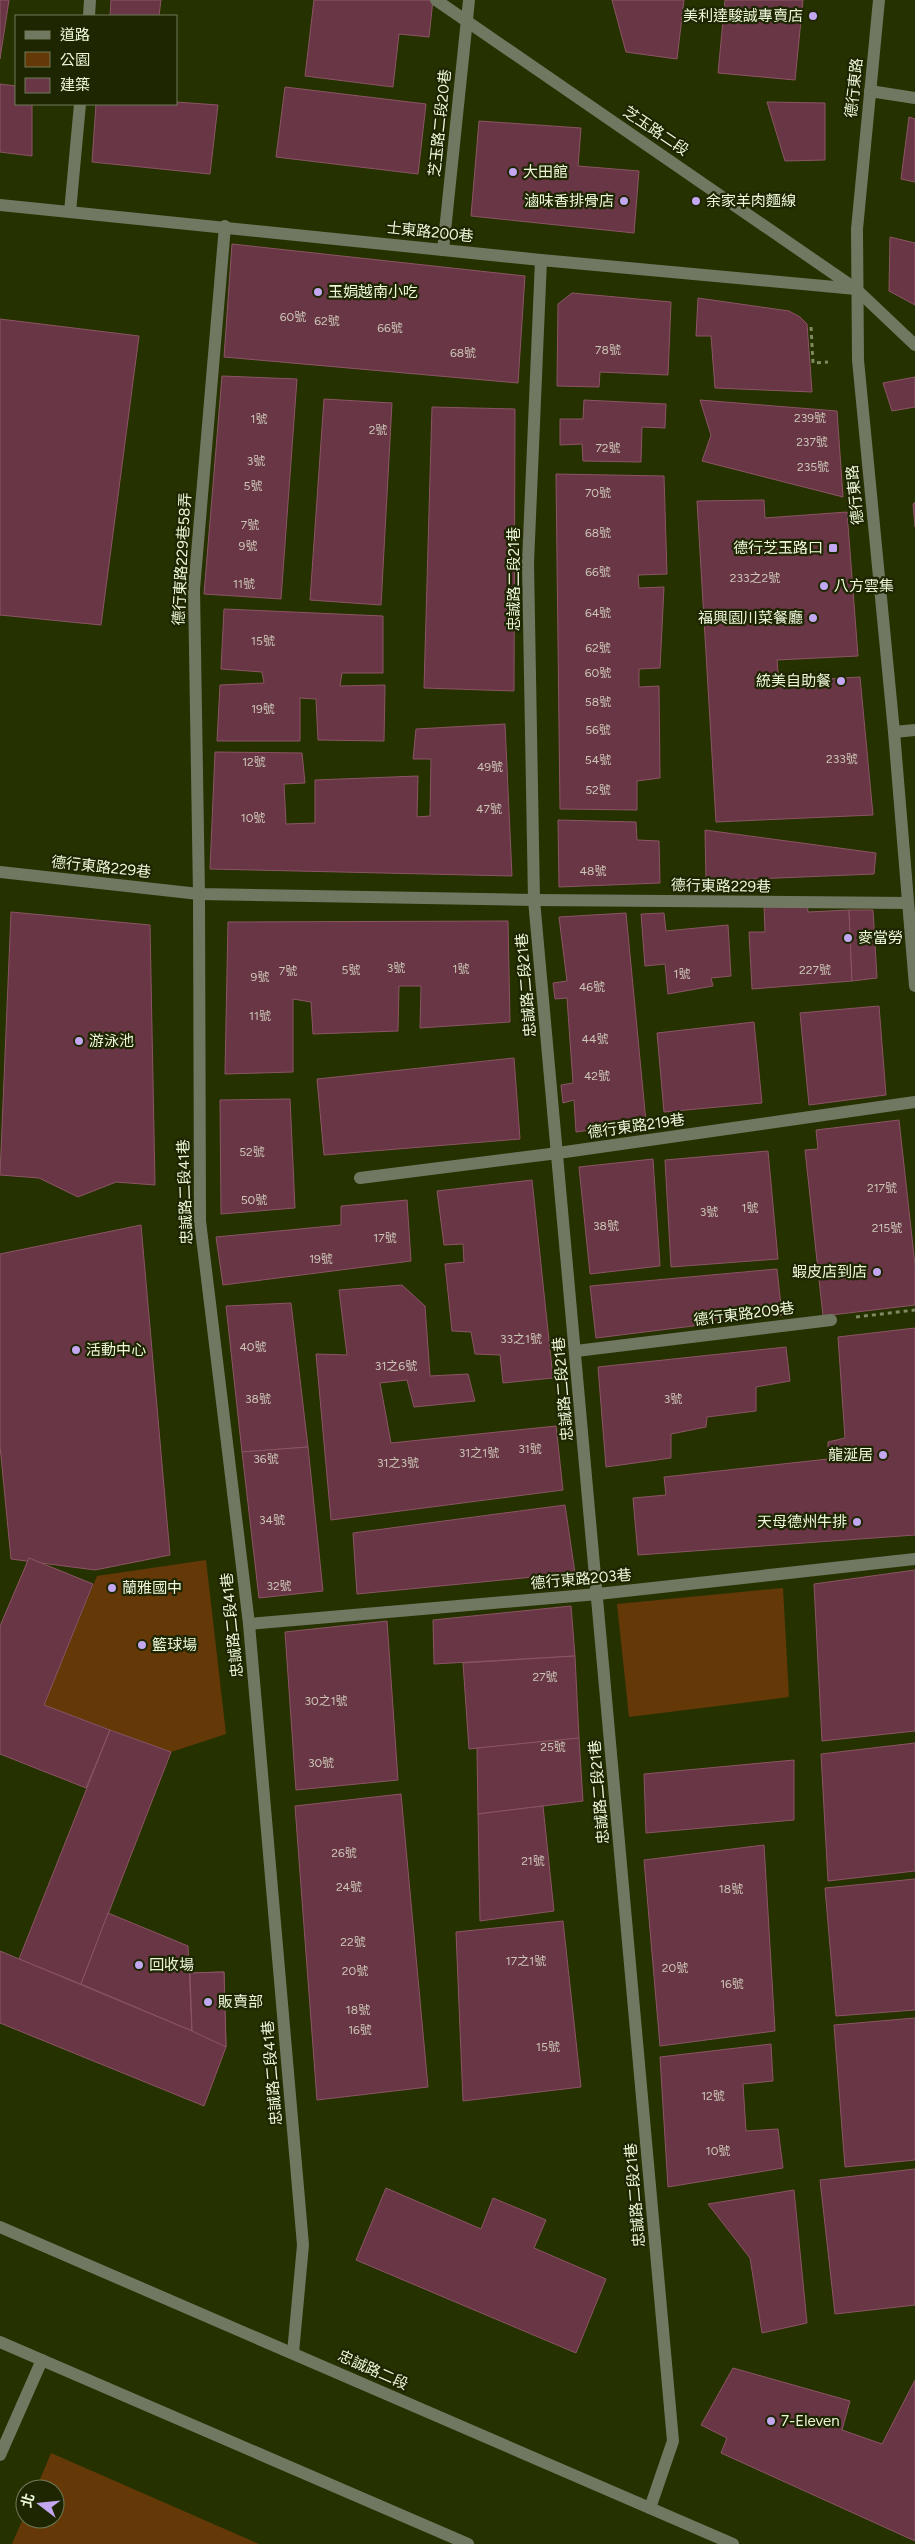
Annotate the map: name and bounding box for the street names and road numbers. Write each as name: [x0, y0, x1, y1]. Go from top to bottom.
street label: 德行東路: [842, 57, 866, 119]
street label: 芝玉路二段20巷: [425, 68, 455, 178]
street label: 芝玉路二段: [620, 103, 692, 159]
street label: 士東路200巷: [385, 218, 475, 246]
street label: 德行東路: [843, 464, 867, 526]
street label: 德行東路229巷58弄: [170, 492, 194, 626]
street label: 忠誠路二段21巷: [505, 527, 523, 631]
street label: 德行東路229巷: [50, 853, 152, 881]
street label: 德行東路229巷: [671, 876, 771, 896]
street label: 忠誠路二段21巷: [512, 932, 540, 1038]
street label: 德行東路219巷: [586, 1110, 686, 1142]
street label: 忠誠路二段41巷: [174, 1139, 196, 1245]
street label: 德行東路209巷: [693, 1299, 795, 1329]
street label: 忠誠路二段21巷: [549, 1336, 577, 1442]
street label: 德行東路203巷: [530, 1566, 632, 1592]
street label: 忠誠路二段41巷: [218, 1572, 246, 1678]
street label: 忠誠路二段21巷: [585, 1739, 613, 1845]
street label: 忠誠路二段41巷: [258, 2020, 286, 2126]
street label: 忠誠路二段21巷: [621, 2142, 649, 2248]
street label: 忠誠路二段: [335, 2347, 411, 2393]

